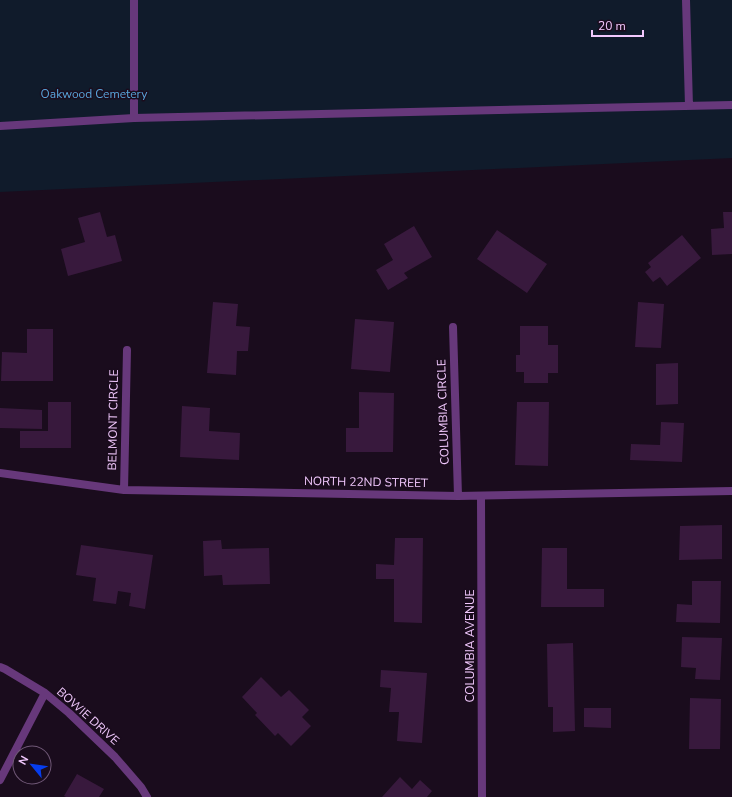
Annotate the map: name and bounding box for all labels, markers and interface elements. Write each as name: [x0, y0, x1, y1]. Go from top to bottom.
scale bar: [592, 12, 643, 38]
text: 20 m: [598, 18, 626, 34]
park label: Oakwood Cemetery: [41, 86, 148, 102]
street label: COLUMBIA CIRCLE: [433, 359, 453, 465]
street label: BELMONT CIRCLE: [104, 369, 122, 471]
street label: NORTH 22ND STREET: [304, 473, 429, 491]
street label: COLUMBIA AVENUE: [462, 589, 478, 703]
street label: BOWIE DRIVE: [53, 684, 123, 748]
north arrow: [12, 745, 52, 785]
text: N: [15, 753, 32, 768]

